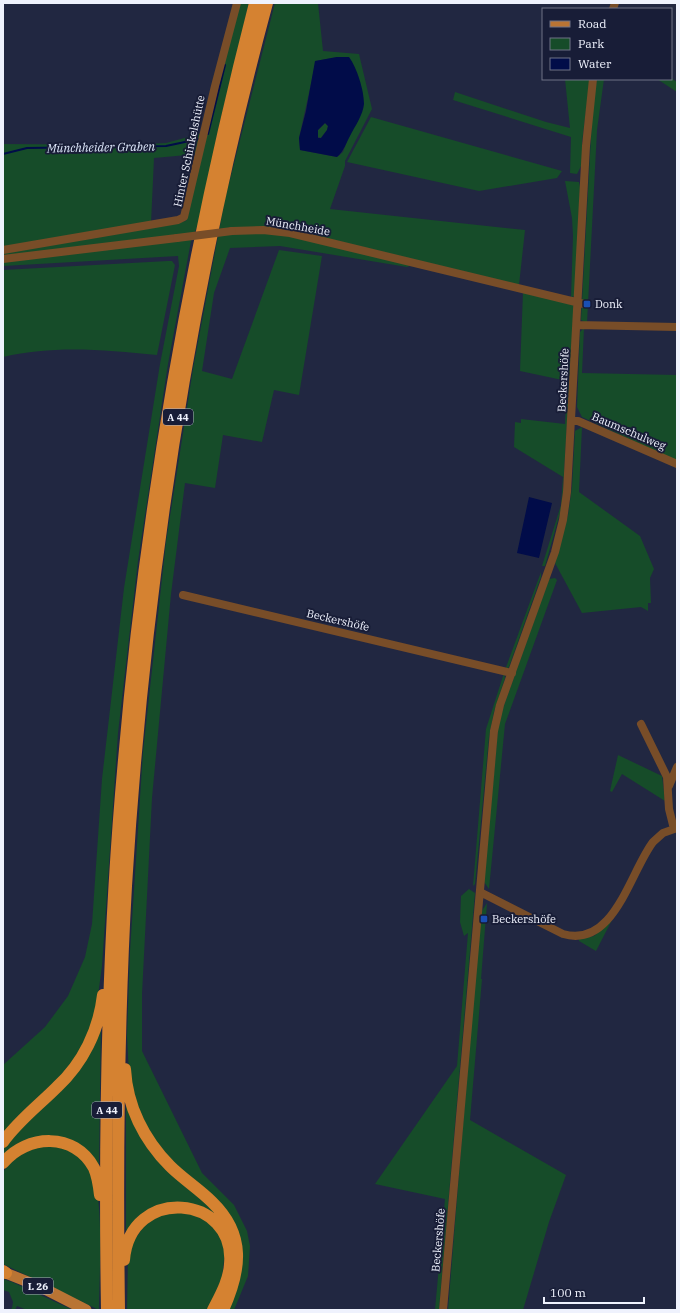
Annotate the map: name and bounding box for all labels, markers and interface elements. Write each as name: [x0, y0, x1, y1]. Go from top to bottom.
legend: [542, 8, 672, 80]
text: Road: [578, 16, 607, 31]
text: Park: [578, 36, 604, 51]
text: Water: [578, 56, 612, 71]
street label: Hinter Schinkelshütte: [170, 94, 208, 208]
water label: Münchheider Graben: [46, 139, 155, 155]
street label: Münchheide: [265, 213, 331, 239]
place label: Donk: [595, 297, 623, 311]
marker: Donk: [582, 299, 592, 309]
street label: Beckershöfe: [554, 348, 572, 412]
road number: A 44: [163, 409, 193, 425]
street label: Baumschulweg: [590, 409, 668, 453]
street label: Beckershöfe: [305, 606, 371, 634]
place label: Beckershöfe: [492, 912, 556, 926]
marker: Beckershöfe: [479, 914, 489, 924]
road number: A 44: [92, 1102, 122, 1118]
street label: Beckershöfe: [428, 1207, 448, 1272]
road number: L 26: [23, 1278, 53, 1294]
scale bar: [544, 1279, 644, 1305]
text: 100 m: [550, 1285, 586, 1300]

